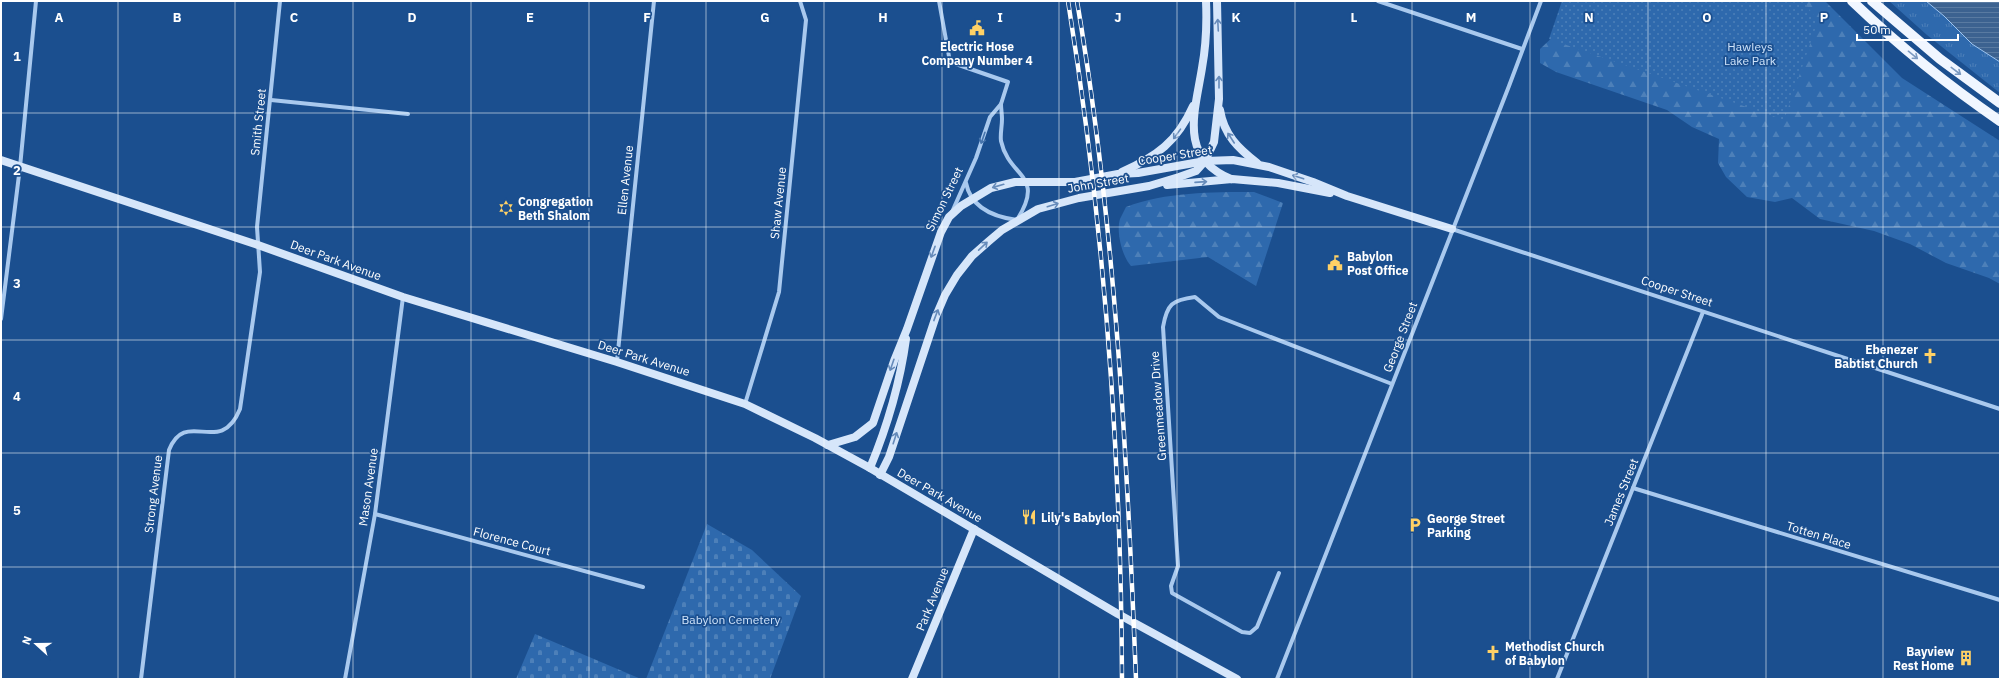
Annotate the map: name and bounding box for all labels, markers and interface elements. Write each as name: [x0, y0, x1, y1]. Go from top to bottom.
text: A: [55, 9, 64, 26]
text: B: [173, 9, 182, 26]
text: C: [290, 9, 299, 26]
text: D: [407, 9, 417, 26]
text: E: [526, 9, 534, 26]
text: F: [643, 9, 651, 26]
text: G: [760, 9, 770, 26]
text: H: [878, 9, 888, 26]
text: I: [997, 9, 1003, 26]
text: J: [1114, 9, 1122, 26]
text: K: [1231, 9, 1241, 26]
text: L: [1351, 9, 1358, 26]
text: M: [1466, 9, 1476, 26]
text: N: [1584, 9, 1594, 26]
text: O: [1702, 9, 1712, 26]
text: P: [1820, 9, 1829, 26]
scale bar: [1857, 16, 1958, 42]
public building icon: Electric Hose Company Number 4: [968, 19, 986, 37]
one-way arrow: [1215, 19, 1222, 32]
text: 50 m: [1863, 22, 1891, 37]
place label: Electric Hose Company Number 4: [921, 39, 1033, 68]
park label: Hawleys Lake Park: [1724, 39, 1777, 68]
text: 1: [13, 48, 21, 65]
one-way arrow: [1907, 50, 1918, 59]
one-way arrow: [1950, 67, 1961, 75]
one-way arrow: [1215, 76, 1223, 89]
street label: Smith Street: [247, 88, 269, 156]
one-way arrow: [1173, 128, 1181, 139]
one-way arrow: [979, 132, 986, 145]
one-way arrow: [1226, 132, 1234, 144]
street label: Cooper Street: [1137, 142, 1213, 168]
street label: Ellen Avenue: [614, 144, 636, 215]
text: 2: [13, 162, 21, 179]
street label: Simon Street: [922, 164, 966, 234]
street label: Shaw Avenue: [767, 166, 789, 240]
street label: John Street: [1066, 170, 1130, 196]
one-way arrow: [1292, 172, 1304, 180]
one-way arrow: [1194, 178, 1207, 185]
one-way arrow: [991, 183, 1004, 190]
place label: Congregation Beth Shalom: [518, 194, 593, 223]
synagogue icon: Congregation Beth Shalom: [497, 199, 515, 217]
one-way arrow: [1046, 201, 1059, 208]
street label: Deer Park Avenue: [288, 237, 384, 284]
one-way arrow: [978, 241, 988, 251]
one-way arrow: [928, 245, 936, 257]
place label: Babylon Post Office: [1347, 249, 1409, 278]
public building icon: Babylon Post Office: [1326, 254, 1344, 272]
street label: Cooper Street: [1639, 272, 1715, 310]
text: 3: [13, 275, 21, 292]
street label: George Street: [1380, 300, 1420, 374]
one-way arrow: [933, 310, 941, 322]
street label: Deer Park Avenue: [596, 337, 692, 379]
place label: Ebenezer Babtist Church: [1834, 342, 1918, 371]
church icon: Ebenezer Babtist Church: [1921, 347, 1939, 365]
street label: Greenmeadow Drive: [1147, 350, 1169, 461]
one-way arrow: [888, 358, 896, 370]
text: 4: [13, 388, 21, 405]
one-way arrow: [892, 432, 899, 445]
street label: Mason Avenue: [355, 447, 381, 527]
street label: Strong Avenue: [141, 454, 165, 534]
street label: James Street: [1601, 456, 1641, 528]
street label: Deer Park Avenue: [895, 465, 986, 526]
text: 5: [13, 502, 21, 519]
restaurant icon: Lily's Babylon: [1020, 508, 1038, 526]
place label: Lily's Babylon: [1041, 510, 1119, 525]
place label: George Street Parking: [1427, 511, 1505, 540]
parking icon: George Street Parking: [1406, 516, 1424, 534]
street label: Totten Place: [1785, 518, 1854, 552]
street label: Florence Court: [472, 523, 552, 559]
street label: Park Avenue: [912, 565, 952, 633]
park label: Babylon Cemetery: [681, 612, 781, 627]
north arrow: [16, 624, 56, 664]
text: N: [19, 634, 35, 647]
place label: Methodist Church of Babylon: [1505, 639, 1604, 668]
church icon: Methodist Church of Babylon: [1484, 644, 1502, 662]
place label: Bayview Rest Home: [1893, 644, 1954, 673]
building icon: Bayview Rest Home: [1957, 649, 1975, 667]

